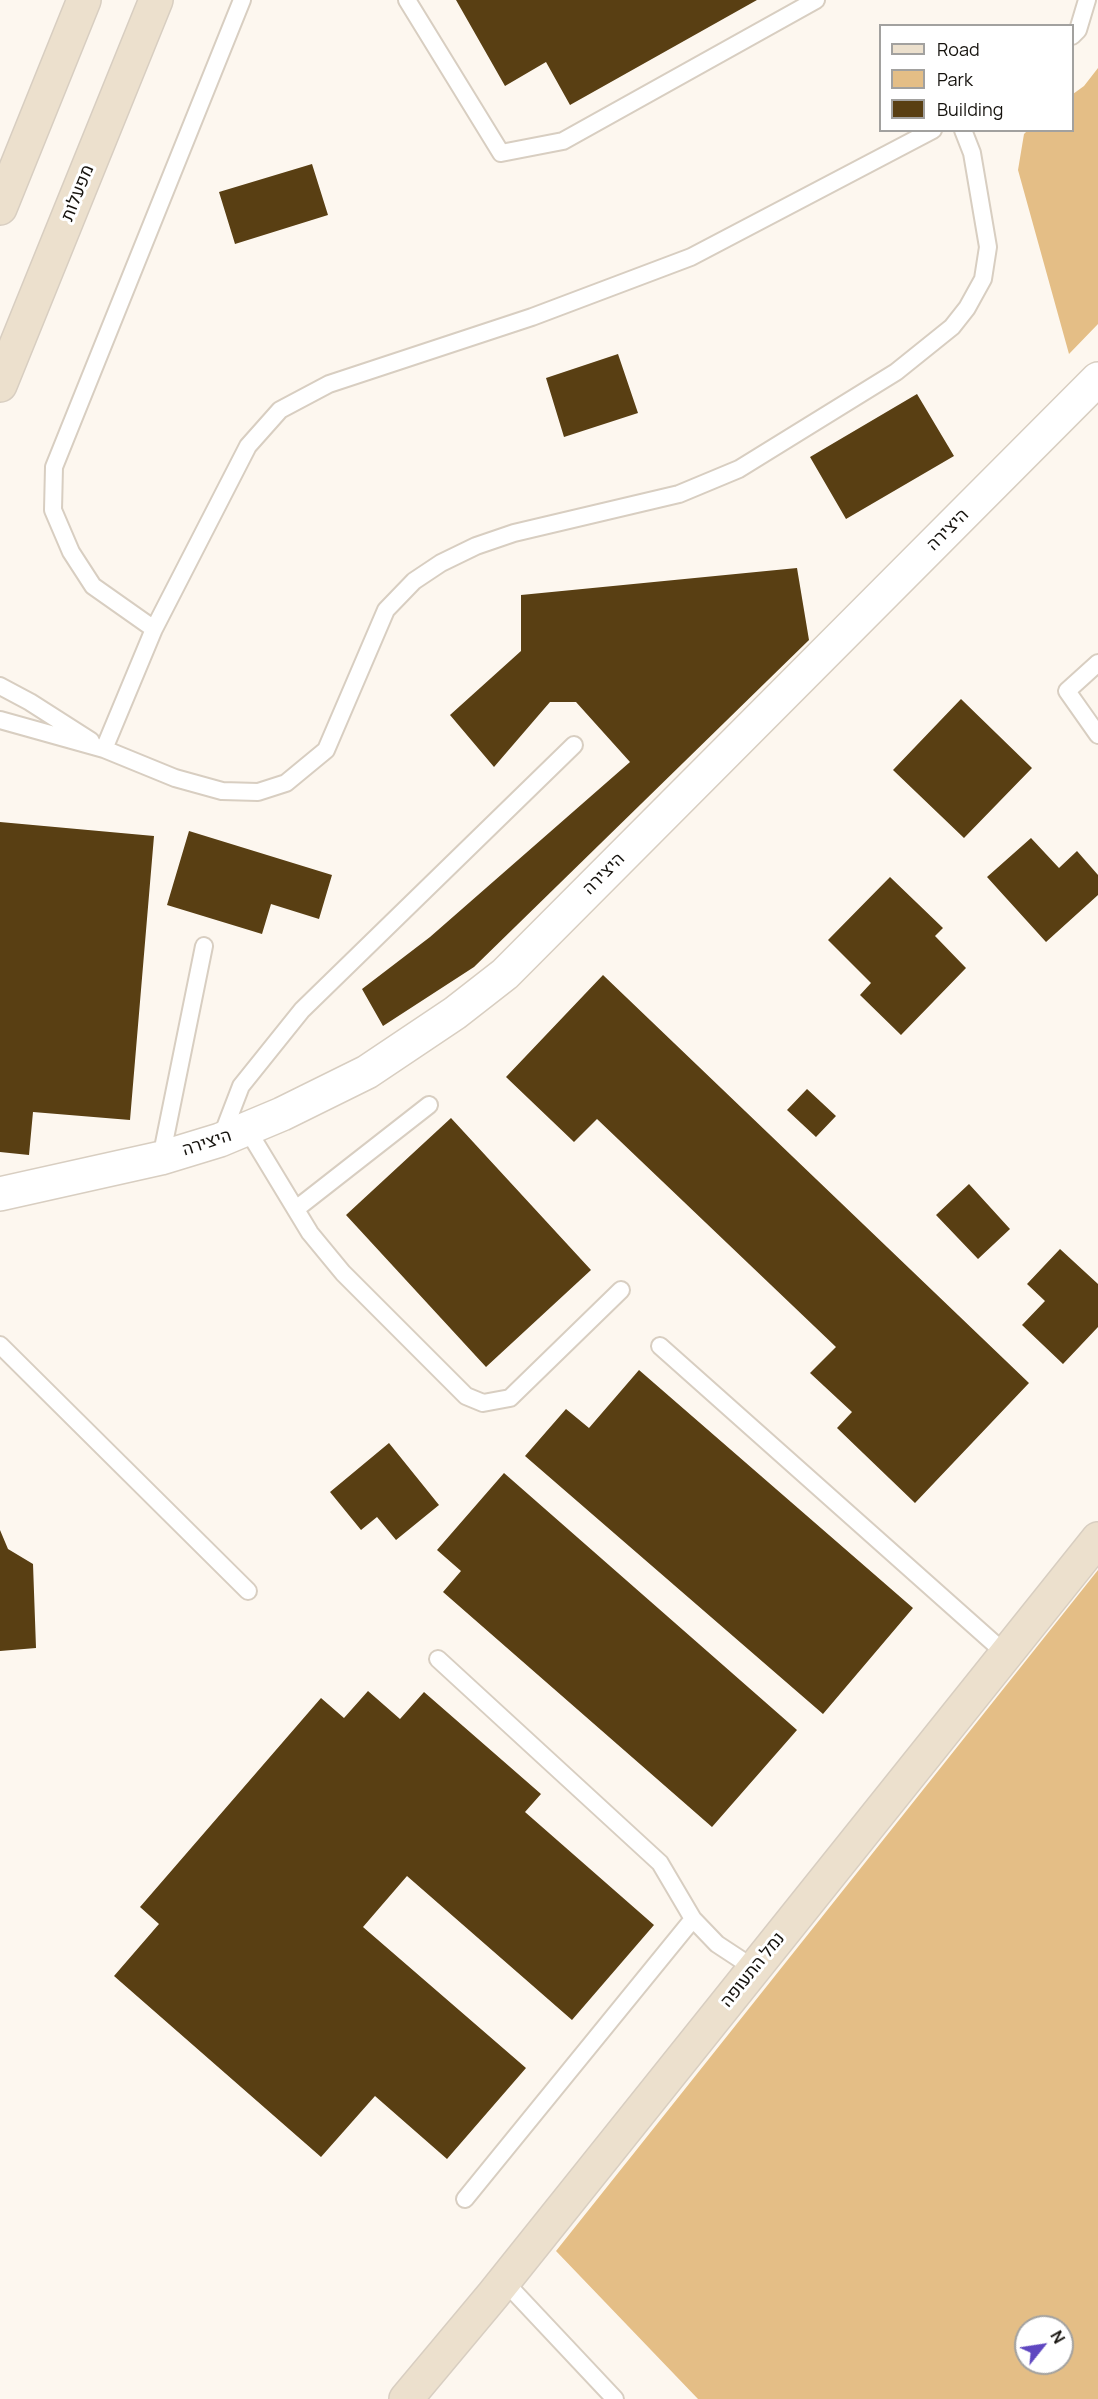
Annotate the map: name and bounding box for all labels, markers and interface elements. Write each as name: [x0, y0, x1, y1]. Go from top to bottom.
legend: [879, 24, 1074, 132]
text: Road: [937, 37, 980, 61]
text: Park: [937, 67, 973, 91]
text: Building: [937, 97, 1003, 121]
street label: מפעלות: [57, 162, 99, 224]
street label: היצירה: [922, 504, 974, 556]
street label: היצירה: [578, 848, 630, 900]
street label: היצירה: [180, 1125, 234, 1161]
street label: נמל התעופה: [716, 1928, 790, 2012]
north arrow: [1014, 2315, 1074, 2375]
text: N: [1045, 2327, 1070, 2347]

